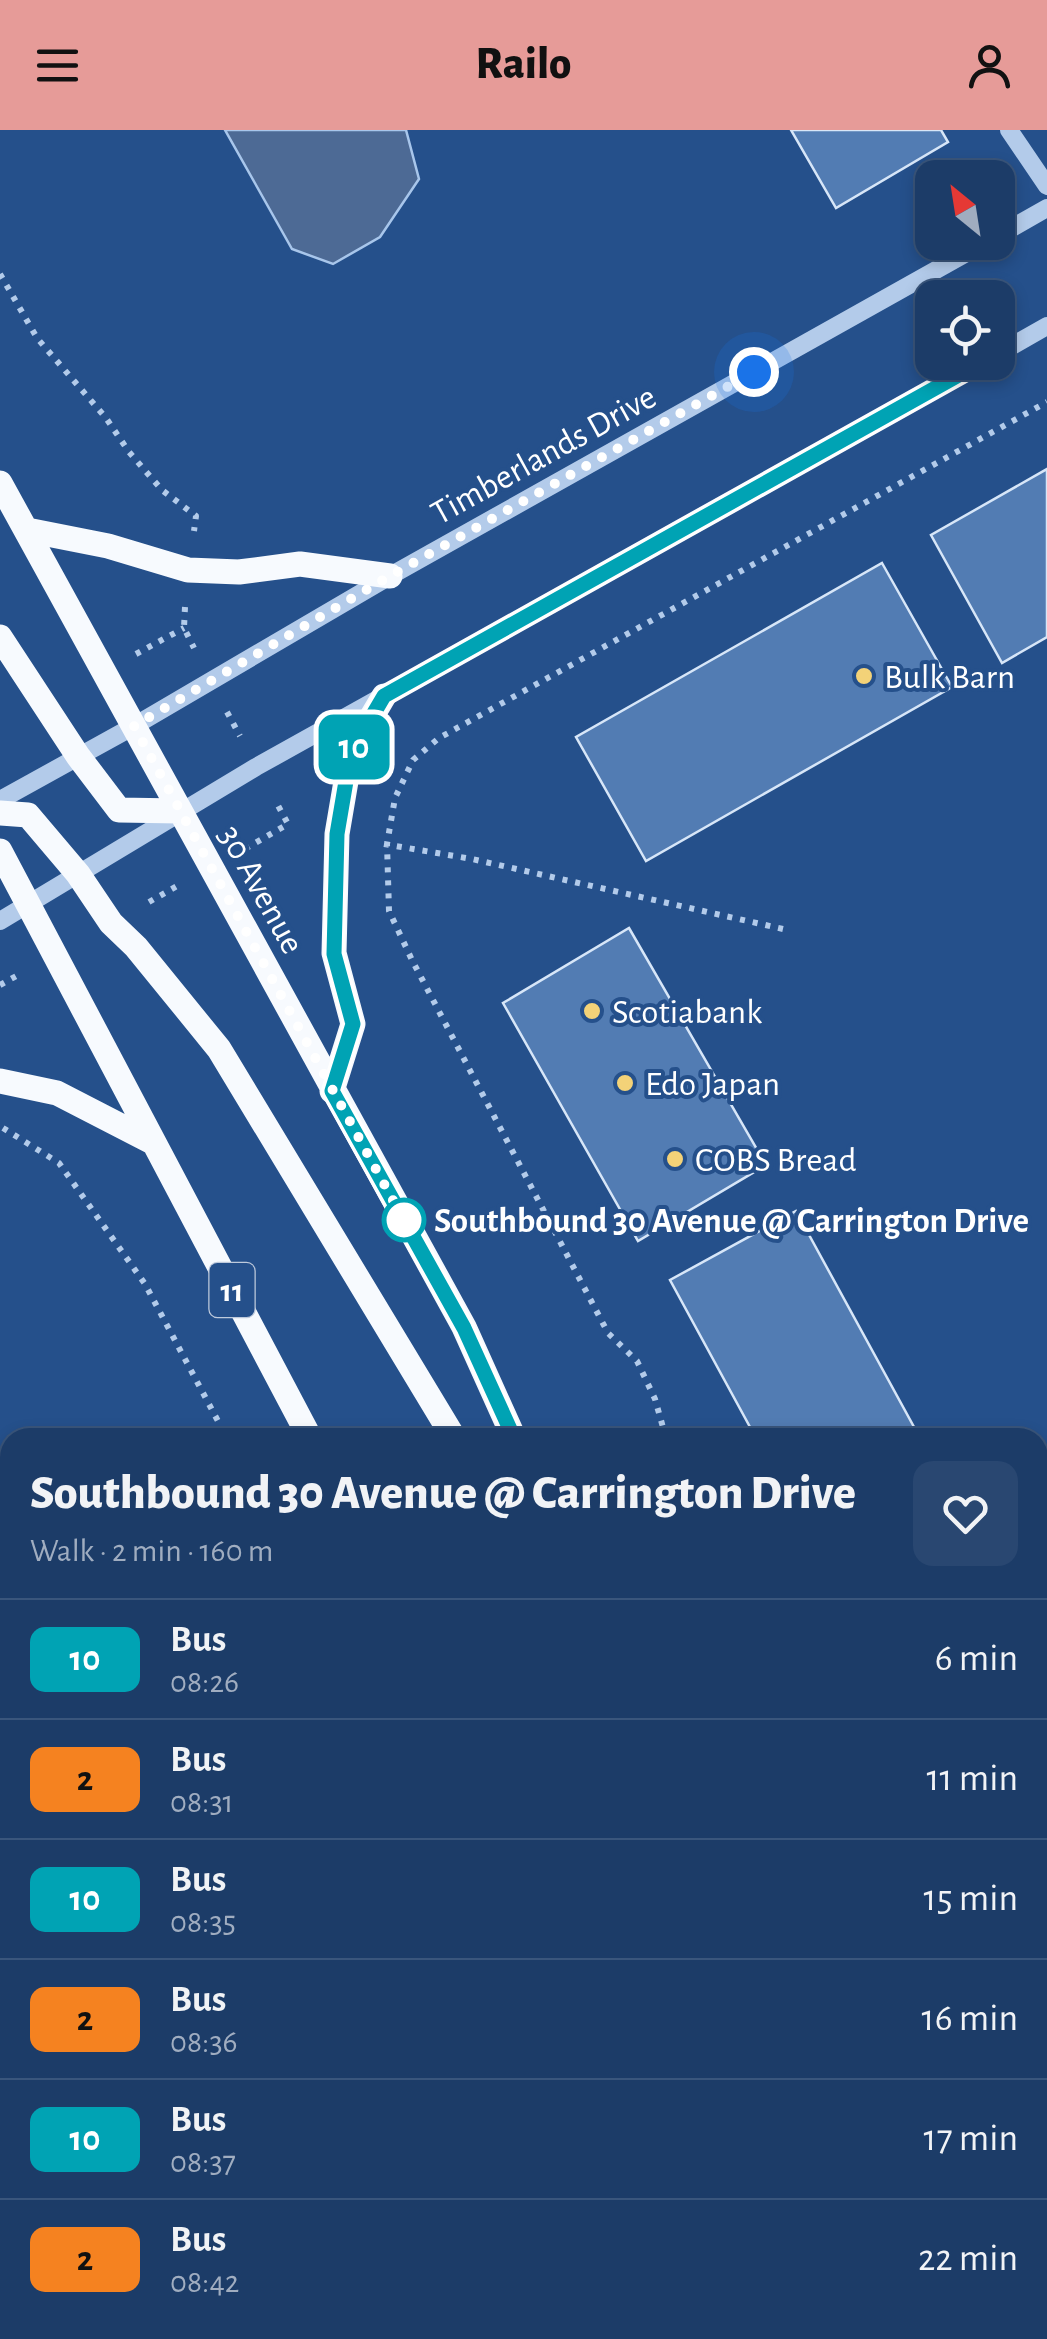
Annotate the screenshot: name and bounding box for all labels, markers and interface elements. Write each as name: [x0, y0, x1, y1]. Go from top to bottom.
icon: menu: [30, 38, 85, 93]
icon: person: [962, 38, 1017, 93]
text: Railo: [476, 42, 571, 87]
north arrow: [915, 160, 1015, 260]
map controls: [915, 160, 1015, 380]
button: locate: [915, 280, 1015, 380]
your location: [729, 347, 779, 397]
street label: Timberlands Drive: [425, 379, 662, 532]
place label: Bulk Barn: [884, 660, 1015, 695]
marker: Bulk Barn: [853, 665, 875, 687]
line badge: 10: [309, 714, 399, 780]
text: 10: [339, 730, 369, 765]
street label: 30 Avenue: [211, 820, 310, 960]
place label: Scotiabank: [612, 995, 762, 1030]
marker: Scotiabank: [581, 1000, 603, 1022]
place label: Edo Japan: [645, 1067, 780, 1102]
marker: Edo Japan: [614, 1072, 636, 1094]
place label: COBS Bread: [695, 1143, 857, 1178]
marker: COBS Bread: [664, 1148, 686, 1170]
marker: Southbound 30 Avenue @ Carrington Drive: [383, 1199, 425, 1241]
place label: Southbound 30 Avenue @ Carrington Drive: [434, 1204, 1029, 1239]
road number: 11: [210, 1263, 254, 1317]
button: heart: [913, 1461, 1018, 1566]
text: Southbound 30 Avenue @ Carrington Drive: [30, 1470, 856, 1518]
text: Walk · 2 min · 160 m: [30, 1535, 273, 1567]
text: Bus: [170, 1621, 226, 1659]
text: 6 min: [935, 1640, 1018, 1678]
text: 10: [70, 1642, 100, 1677]
text: 08:26: [170, 1666, 239, 1698]
text: Bus: [170, 1741, 226, 1779]
text: 11 min: [926, 1760, 1018, 1798]
text: 2: [77, 1762, 93, 1797]
text: 08:31: [170, 1786, 234, 1818]
text: Bus: [170, 1861, 226, 1899]
text: 15 min: [924, 1880, 1018, 1918]
text: 10: [70, 1882, 100, 1917]
text: 08:35: [170, 1906, 236, 1938]
text: Bus: [170, 1981, 226, 2019]
text: 16 min: [922, 2000, 1018, 2038]
text: 2: [77, 2002, 93, 2037]
text: 08:36: [170, 2026, 238, 2058]
text: Bus: [170, 2101, 226, 2139]
text: 17 min: [924, 2120, 1018, 2158]
text: 10: [70, 2122, 100, 2157]
text: 08:37: [170, 2146, 236, 2178]
text: Bus: [170, 2221, 226, 2259]
text: 22 min: [918, 2240, 1018, 2278]
text: 2: [77, 2242, 93, 2277]
text: 08:42: [170, 2266, 239, 2298]

